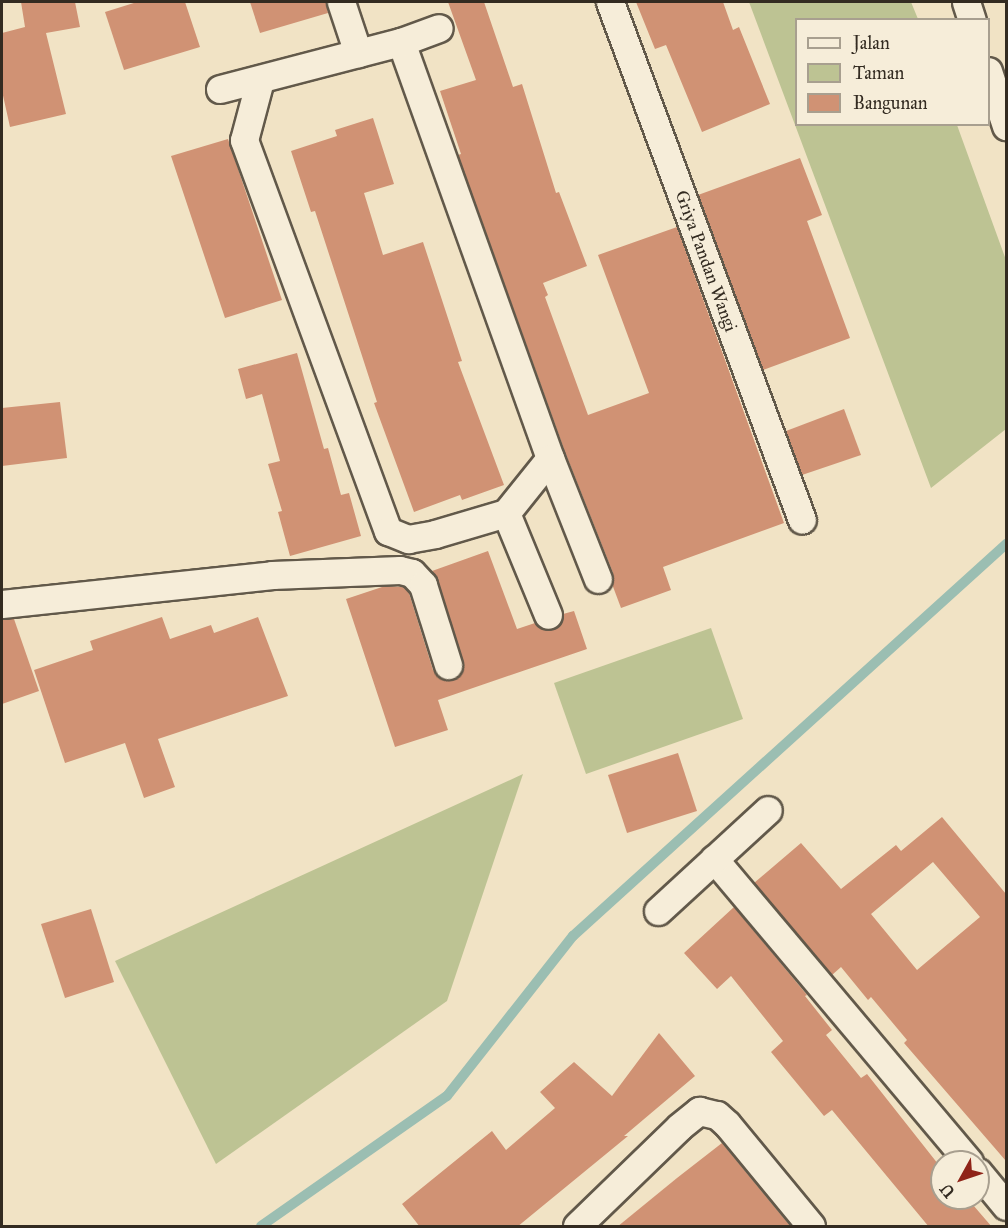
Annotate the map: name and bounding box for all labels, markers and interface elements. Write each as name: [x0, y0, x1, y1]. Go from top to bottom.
legend: [795, 18, 990, 126]
text: Jalan: [853, 32, 890, 54]
text: Taman: [853, 62, 904, 84]
text: Bangunan: [853, 92, 928, 114]
street label: Griya Pandan Wangi: [670, 187, 742, 335]
north arrow: [930, 1150, 990, 1210]
text: U: [936, 1180, 959, 1202]

